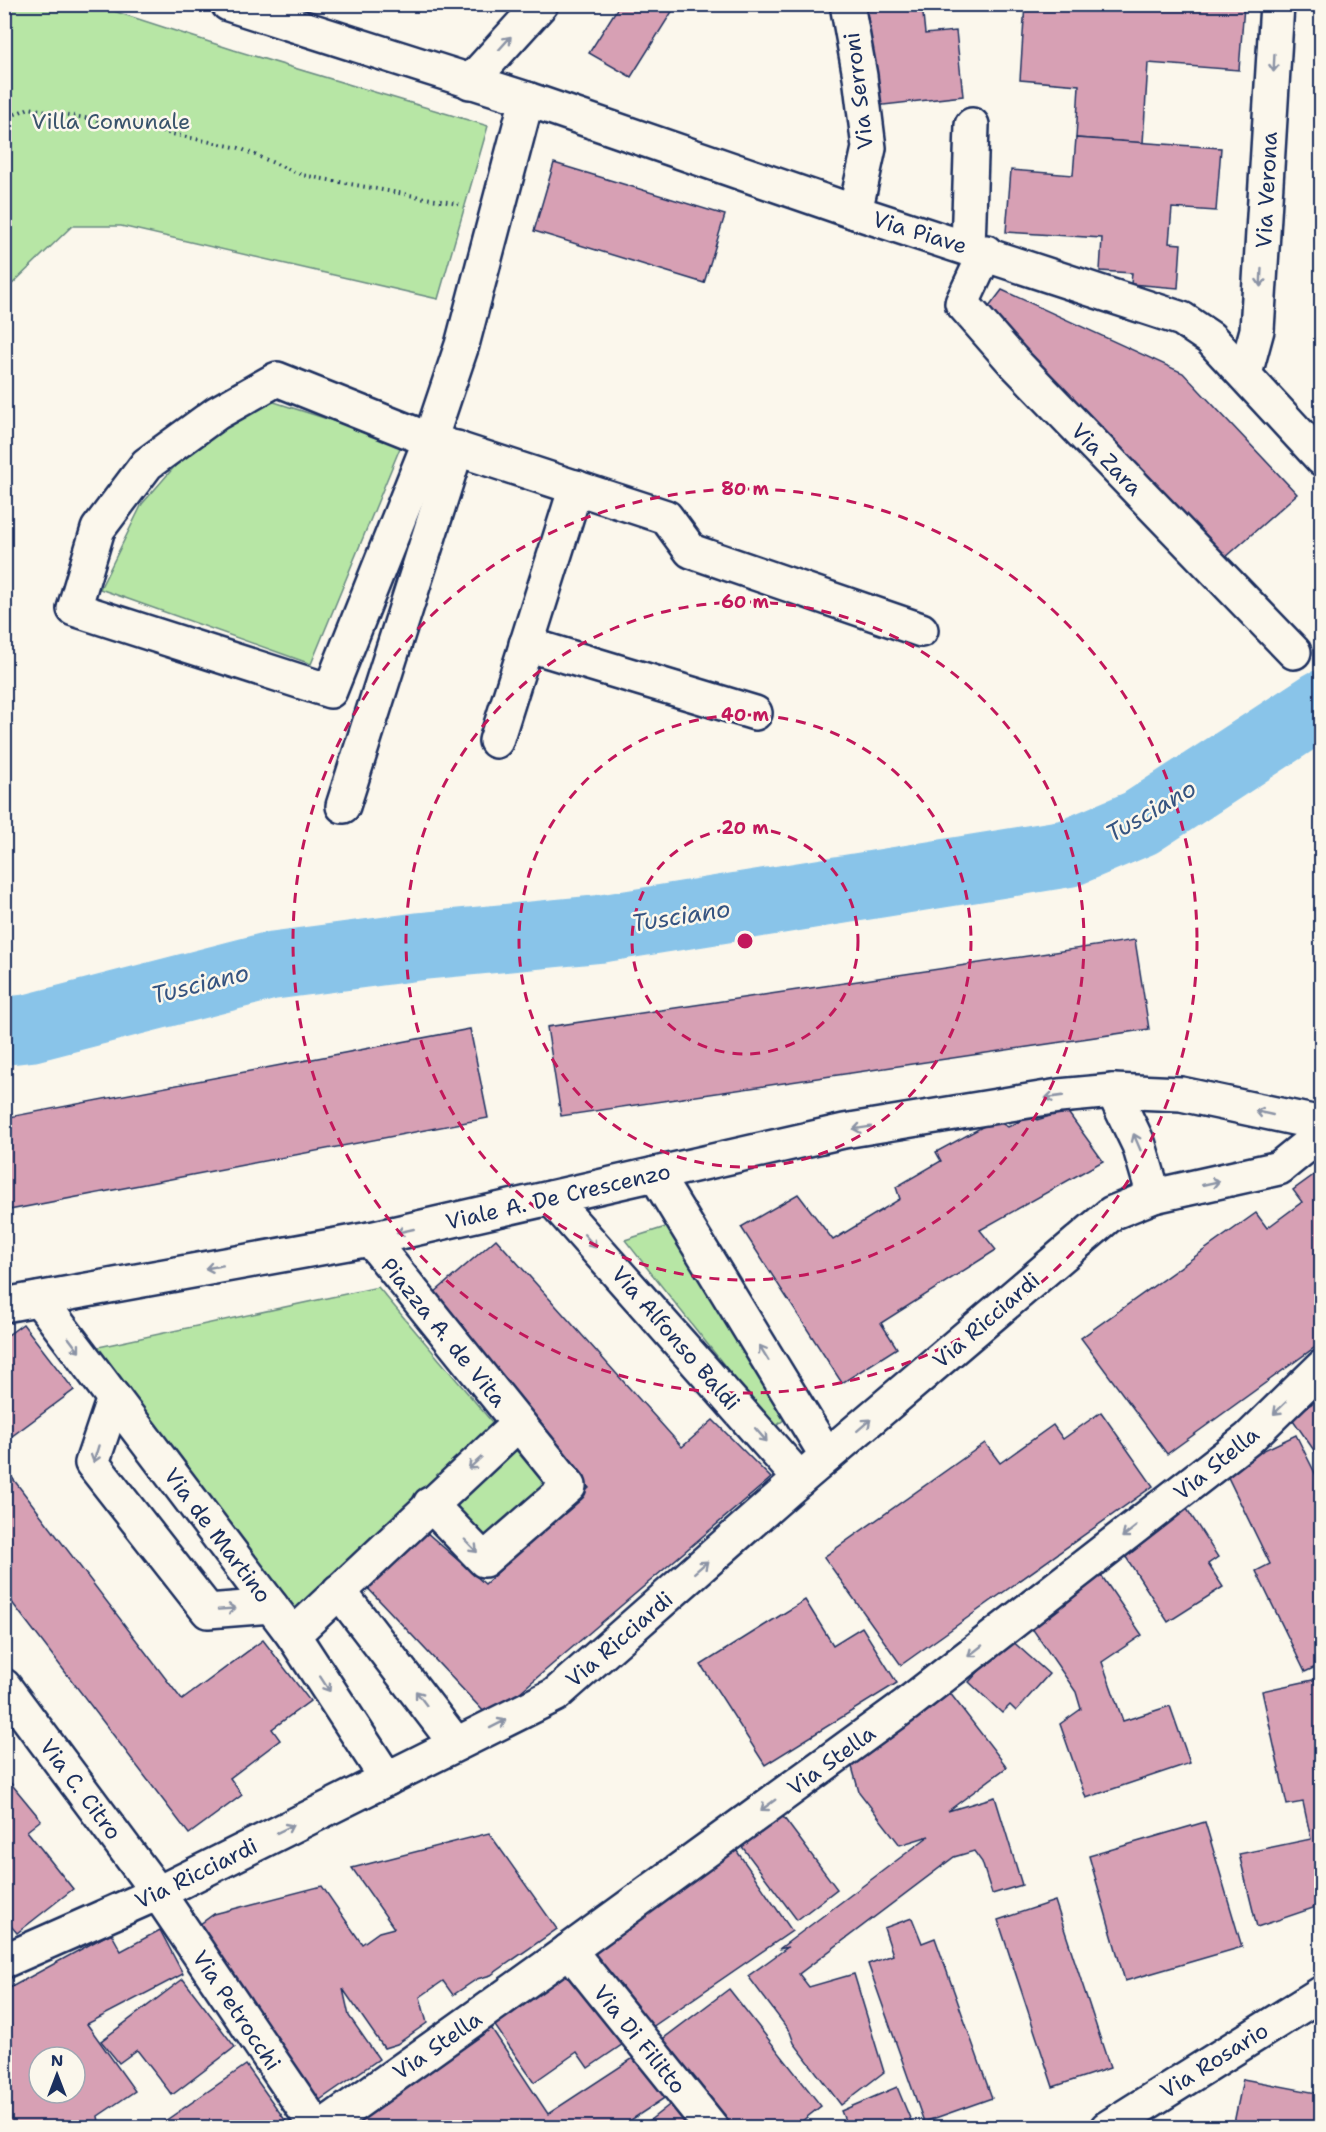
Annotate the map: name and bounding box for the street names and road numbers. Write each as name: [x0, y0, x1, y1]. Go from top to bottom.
street label: Via Serroni: [837, 31, 880, 151]
street label: Via Verona: [1249, 131, 1284, 249]
street label: Via Piave: [869, 204, 971, 261]
street label: Via Zara: [1065, 417, 1149, 502]
street label: Viale A. De Crescenzo: [443, 1156, 673, 1236]
street label: Piazza A. de Vita: [374, 1252, 513, 1413]
street label: Via Alfonso Baldi: [605, 1260, 746, 1417]
street label: Via Ricciardi: [927, 1266, 1046, 1375]
street label: Via Stella: [1168, 1420, 1265, 1507]
street label: Via de Martino: [157, 1462, 278, 1609]
street label: Via Ricciardi: [560, 1585, 679, 1694]
street label: Via Stella: [781, 1718, 881, 1802]
street label: Via C. Citro: [33, 1733, 128, 1846]
street label: Via Ricciardi: [130, 1831, 262, 1916]
street label: Via Petrocchi: [186, 1945, 287, 2076]
street label: Via Di Filitto: [587, 1979, 693, 2100]
street label: Via Stella: [387, 2004, 488, 2087]
street label: Via Rosario: [1155, 2016, 1274, 2105]

